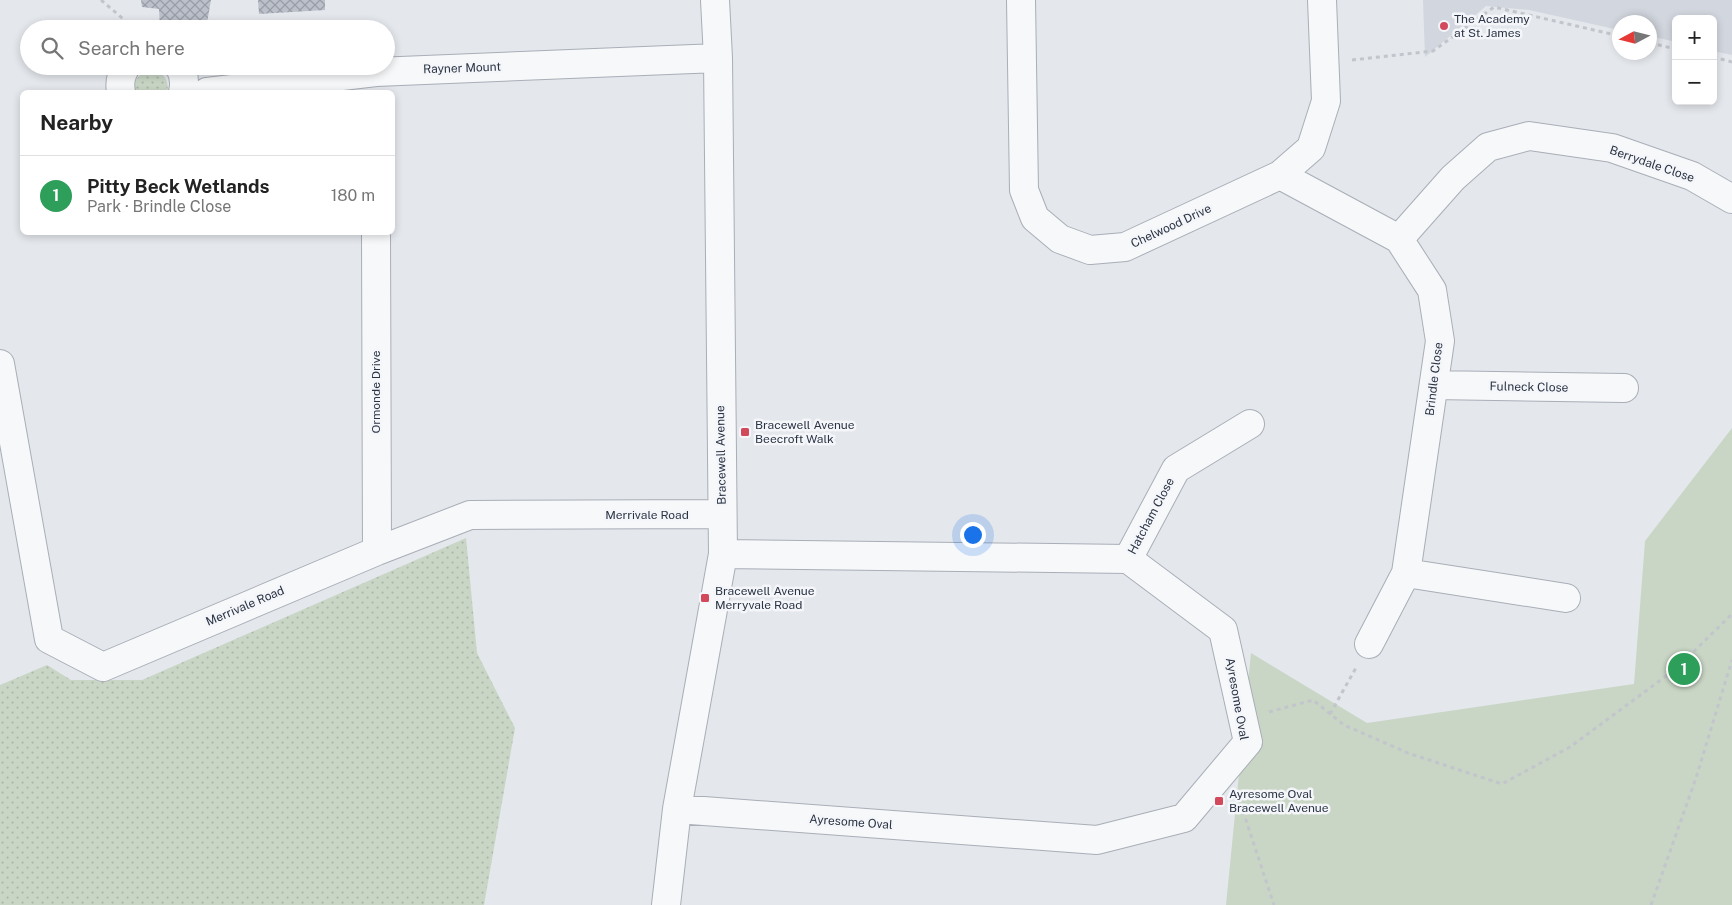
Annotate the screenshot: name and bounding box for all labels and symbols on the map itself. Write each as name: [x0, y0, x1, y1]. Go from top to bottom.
place label: The Academy at St. James: [1454, 12, 1530, 40]
north arrow: [1612, 15, 1657, 60]
marker: The Academy at St. James: [1438, 20, 1450, 32]
street label: Rayner Mount: [423, 60, 501, 76]
street label: Berrydale Close: [1608, 143, 1696, 185]
street label: Chelwood Drive: [1129, 201, 1214, 251]
street label: Brindle Close: [1423, 341, 1445, 417]
street label: Ormonde Drive: [369, 350, 383, 434]
street label: Fulneck Close: [1490, 379, 1569, 395]
street label: Bracewell Avenue: [713, 405, 729, 505]
place label: Bracewell Avenue Beecroft Walk: [755, 418, 855, 446]
marker: Bracewell Avenue Beecroft Walk: [739, 426, 751, 438]
street label: Hatcham Close: [1125, 475, 1177, 557]
street label: Merrivale Road: [605, 508, 689, 522]
your location: [960, 522, 986, 548]
street label: Merrivale Road: [204, 583, 286, 629]
place label: Bracewell Avenue Merryvale Road: [715, 584, 815, 612]
marker: Bracewell Avenue Merryvale Road: [699, 592, 711, 604]
pin: 1: [1668, 650, 1700, 688]
street label: Ayresome Oval: [1223, 657, 1251, 742]
place label: Ayresome Oval Bracewell Avenue: [1229, 787, 1329, 815]
marker: Ayresome Oval Bracewell Avenue: [1213, 795, 1225, 807]
street label: Ayresome Oval: [809, 812, 893, 832]

